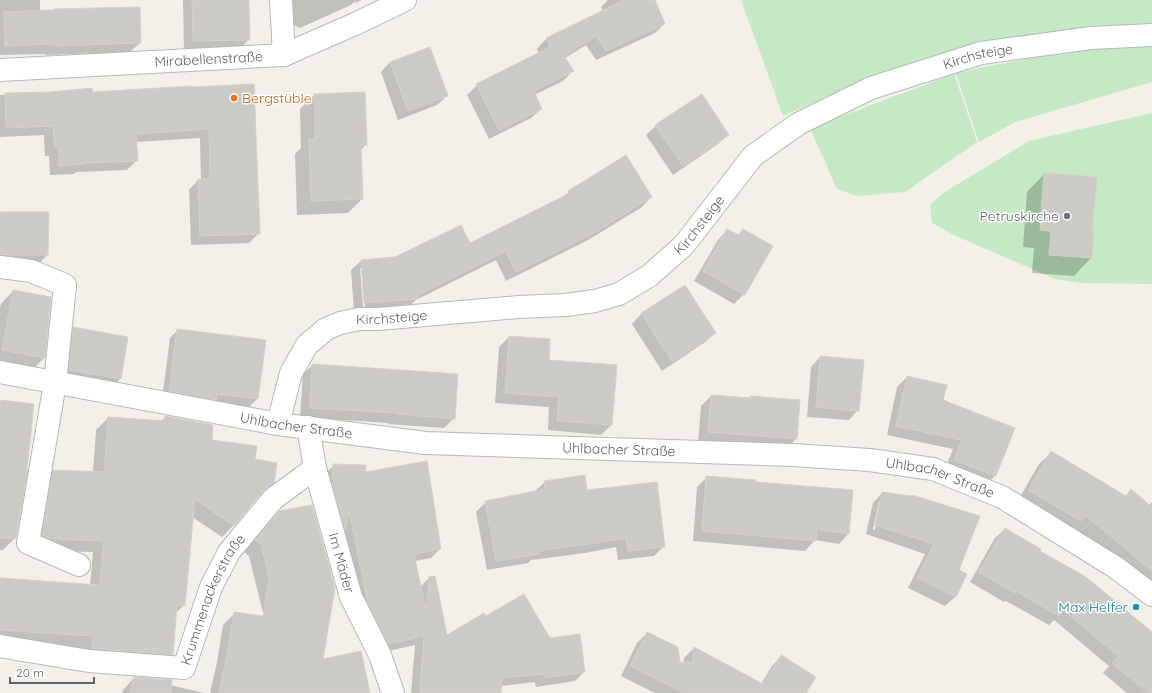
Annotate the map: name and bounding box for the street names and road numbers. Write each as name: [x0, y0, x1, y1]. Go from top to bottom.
street label: Kirchsteige: [941, 40, 1014, 73]
street label: Mirabellenstraße: [154, 47, 263, 71]
street label: Kirchsteige: [670, 191, 728, 259]
street label: Kirchsteige: [356, 306, 428, 328]
street label: Uhlbacher Straße: [239, 408, 353, 443]
street label: Uhlbacher Straße: [562, 438, 676, 460]
street label: Uhlbacher Straße: [885, 453, 997, 502]
street label: Krummenackerstraße: [177, 530, 249, 668]
street label: Im Mäder: [324, 531, 359, 596]

